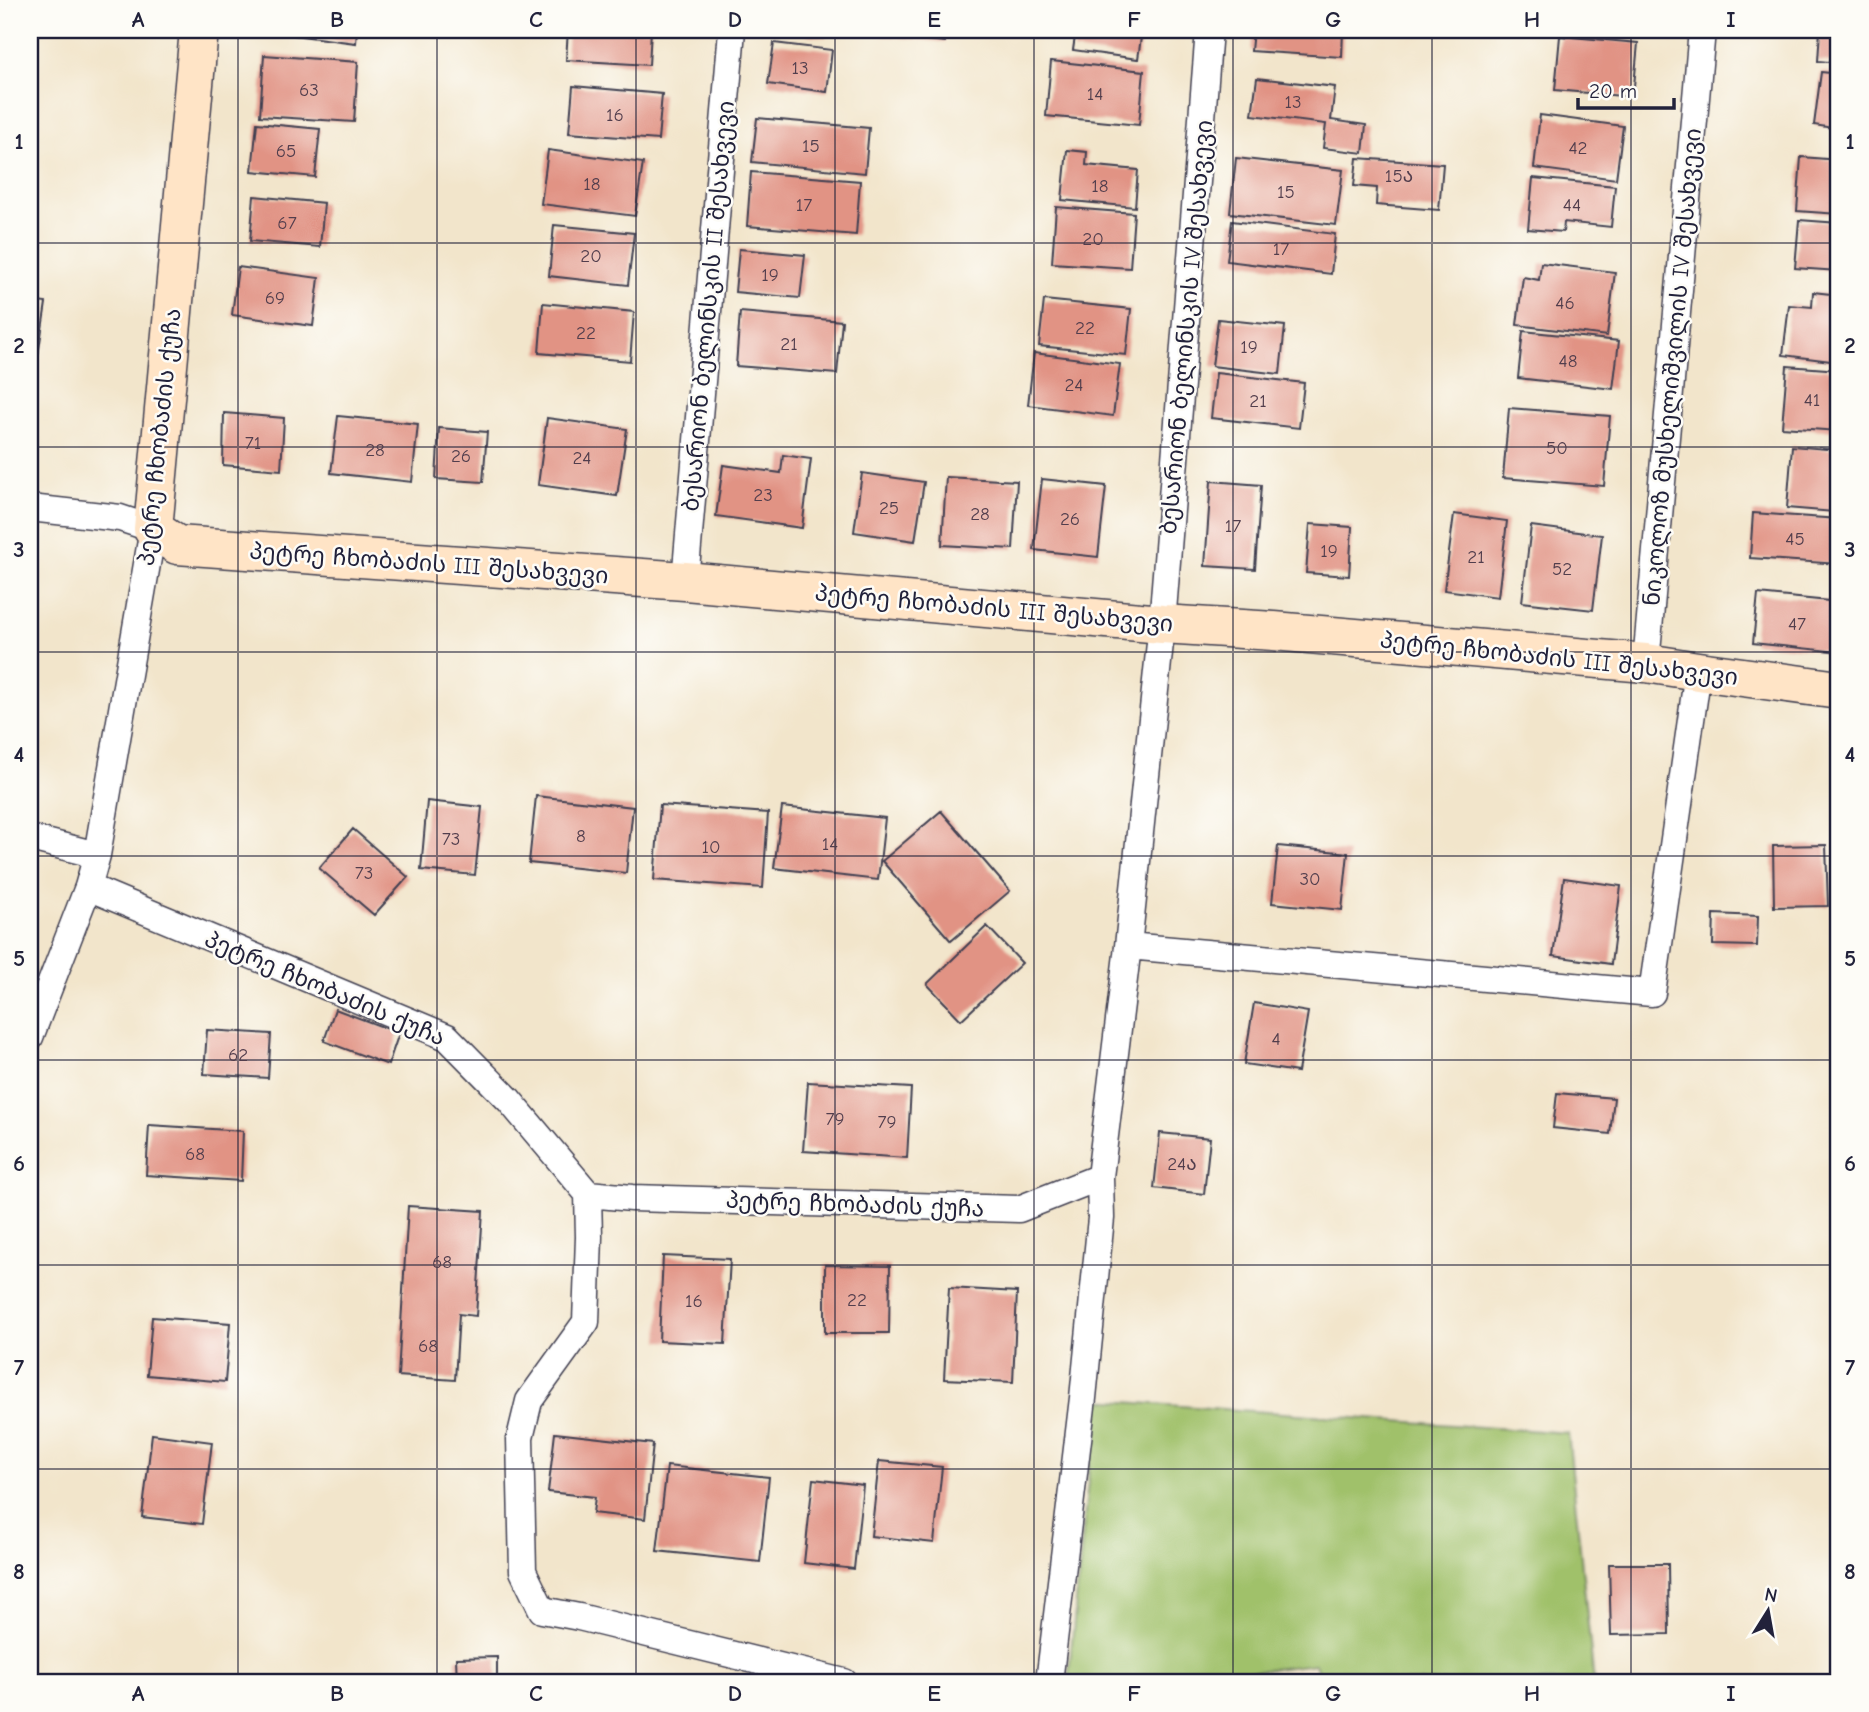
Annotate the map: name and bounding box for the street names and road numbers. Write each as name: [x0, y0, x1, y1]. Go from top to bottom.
street label: ბესარიონ ბელინსკის II შესახვევი: [677, 99, 740, 513]
street label: ბესარიონ ბელინსკის IV შესახვევი: [1155, 119, 1218, 535]
street label: ნიკოლოზ მუსხელიშვილის IV შესახვევი: [1638, 127, 1707, 607]
street label: პეტრე ჩხობაძის ქუჩა: [133, 307, 186, 567]
street label: პეტრე ჩხობაძის III შესახვევი: [249, 537, 609, 590]
street label: პეტრე ჩხობაძის III შესახვევი: [814, 579, 1174, 638]
street label: პეტრე ჩხობაძის III შესახვევი: [1379, 626, 1739, 691]
street label: პეტრე ჩხობაძის ქუჩა: [201, 926, 449, 1051]
street label: პეტრე ჩხობაძის ქუჩა: [725, 1186, 985, 1223]

